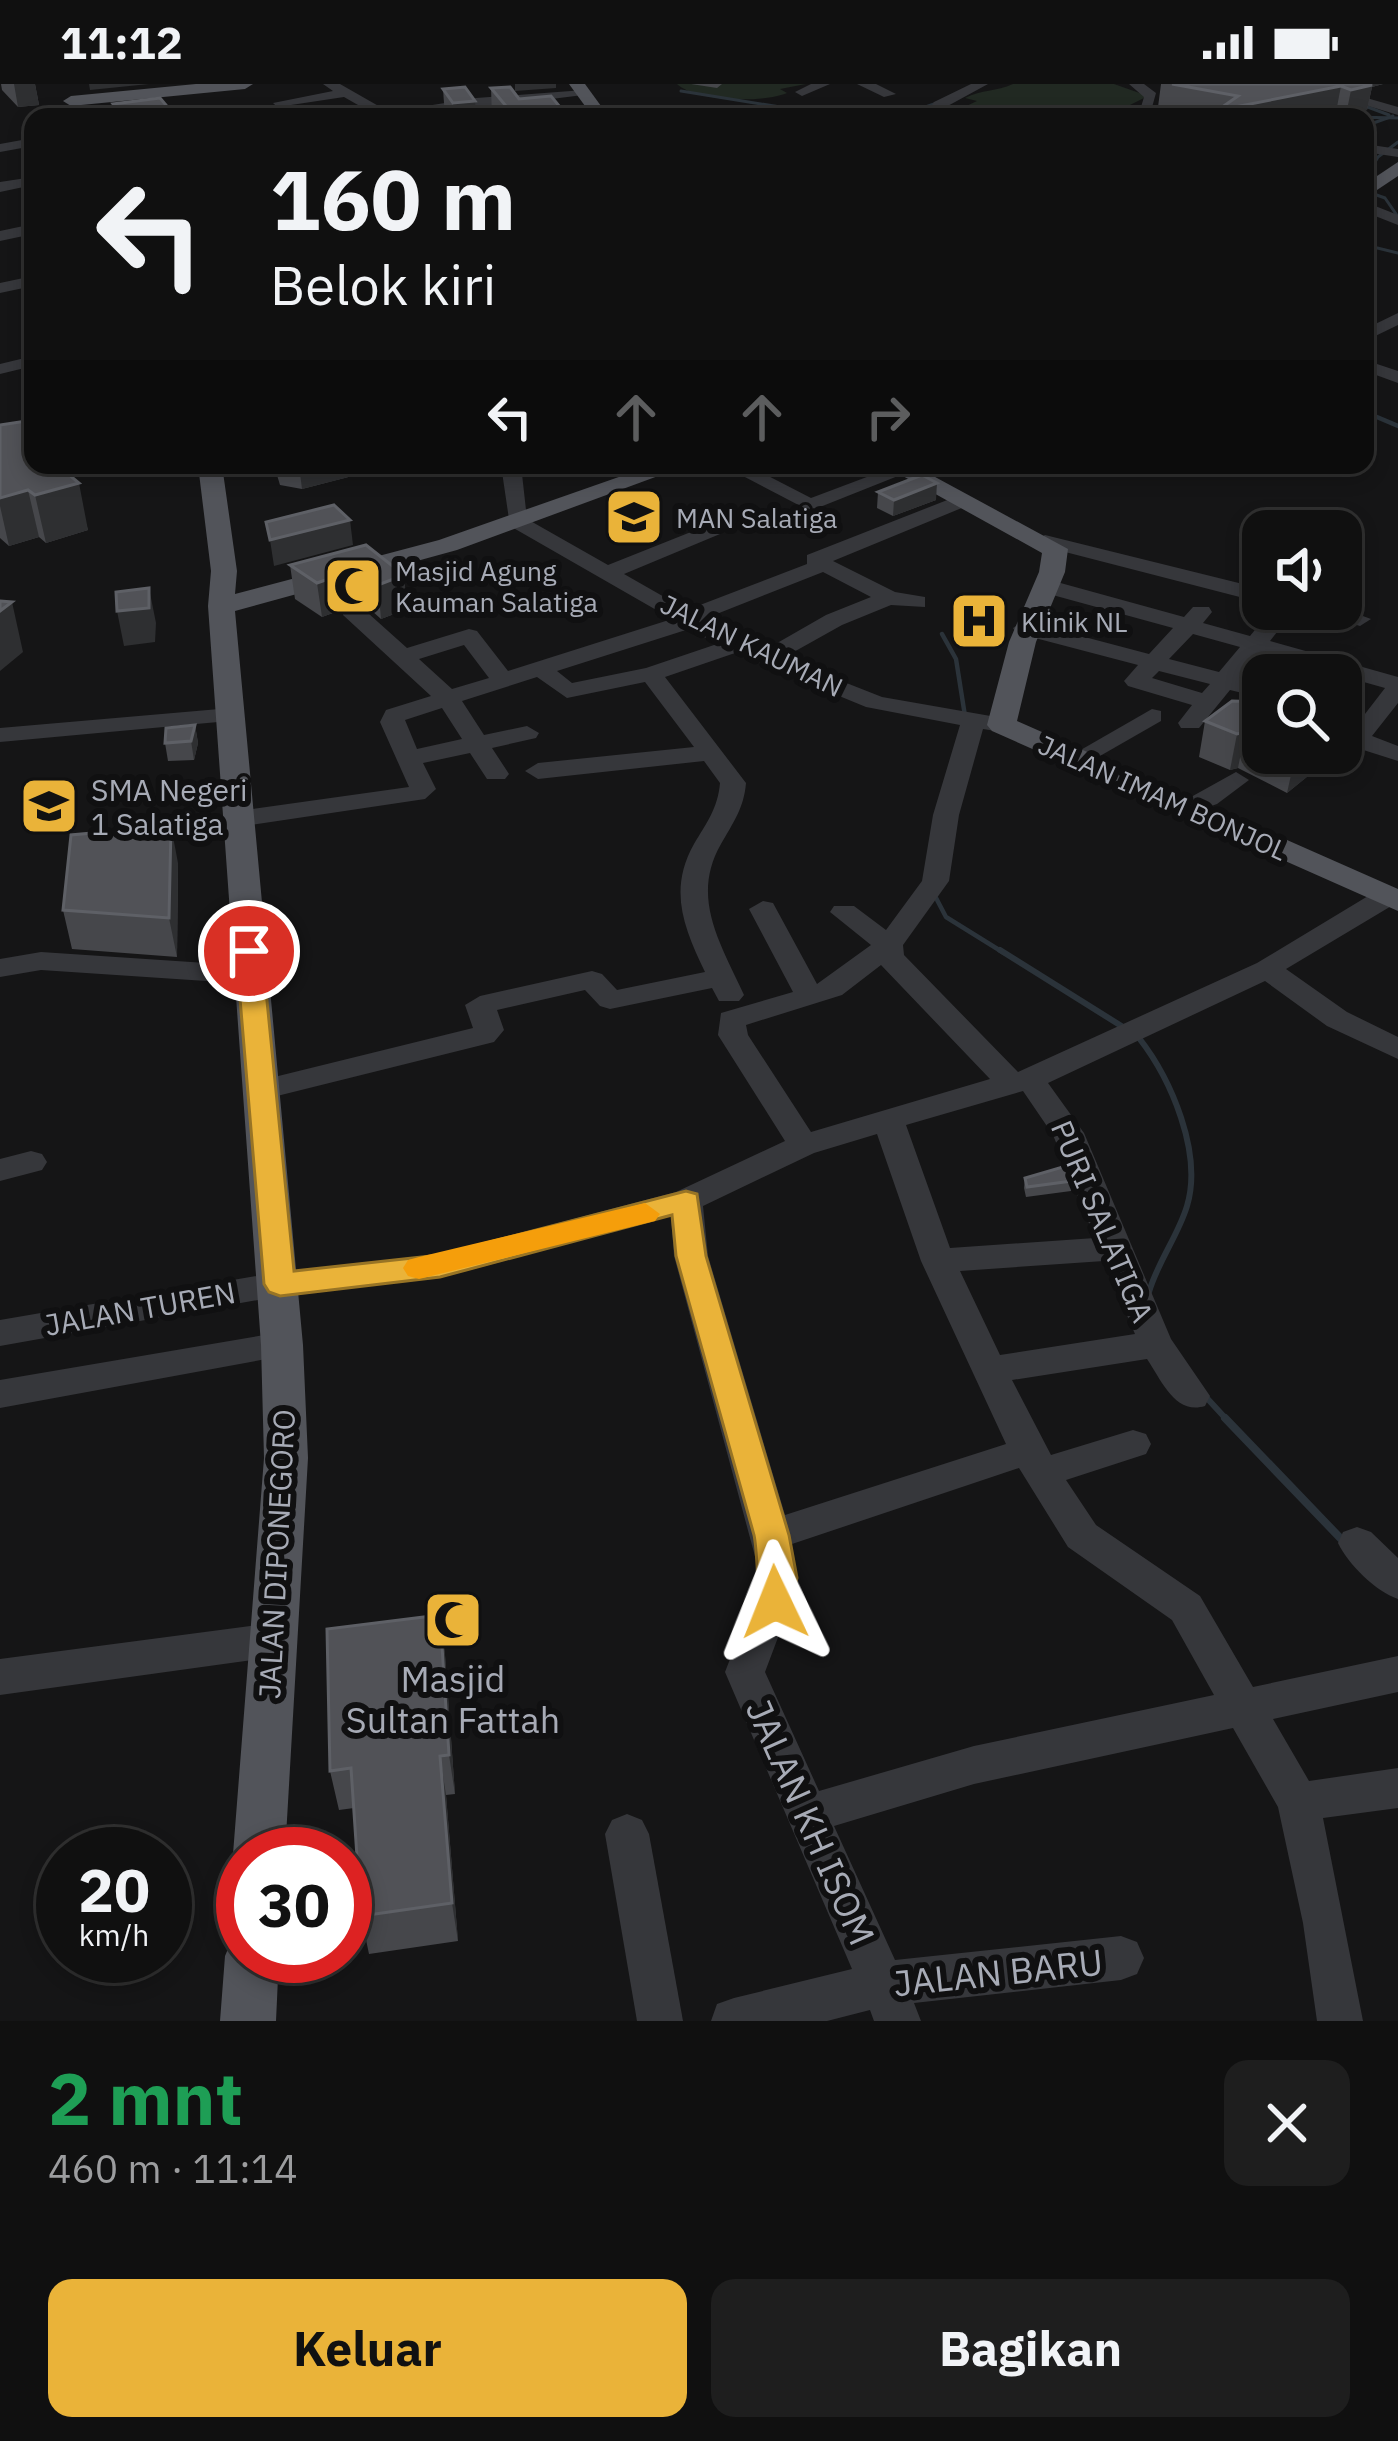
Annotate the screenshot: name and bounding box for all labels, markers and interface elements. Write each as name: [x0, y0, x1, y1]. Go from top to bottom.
text: 11:12: [60, 13, 183, 71]
text: 160 m: [270, 144, 516, 253]
icon: left: [72, 156, 228, 312]
text: Belok kiri: [270, 250, 496, 320]
icon: left: [477, 384, 543, 450]
icon: ahead: [603, 384, 669, 450]
icon: ahead: [729, 384, 795, 450]
icon: right: [855, 384, 921, 450]
school or university icon: MAN Salatiga: [603, 486, 665, 548]
place label: MAN Salatiga: [676, 500, 837, 535]
map controls: [1242, 510, 1362, 774]
button: sound: [1242, 510, 1362, 630]
place label: Masjid Agung Kauman Salatiga: [395, 553, 598, 619]
mosque icon: Masjid Agung Kauman Salatiga: [322, 555, 384, 617]
street label: JALAN KAUMAN: [655, 586, 849, 704]
hospital icon: Klinik NL: [948, 590, 1010, 652]
place label: Klinik NL: [1021, 604, 1128, 639]
button: search: [1242, 654, 1362, 774]
street label: JALAN IMAM BONJOL: [1033, 726, 1293, 868]
place label: SMA Negeri 1 Salatiga: [91, 770, 247, 843]
school or university icon: SMA Negeri 1 Salatiga: [18, 775, 80, 837]
pin: [198, 900, 300, 1002]
icon: arrive: [216, 918, 282, 984]
street label: PURI SALATIGA: [1043, 1114, 1163, 1328]
street label: JALAN TUREN: [42, 1272, 238, 1344]
street label: JALAN DIPONEGORO: [249, 1408, 303, 1700]
position arrow: [712, 1539, 838, 1665]
mosque icon: Masjid Sultan Fattah: [422, 1589, 484, 1651]
place label: Masjid Sultan Fattah: [346, 1655, 560, 1743]
street label: JALAN KH ISOM: [736, 1692, 886, 1952]
speed limit sign: 30: [216, 1827, 372, 1983]
text: 20: [78, 1850, 150, 1929]
text: km/h: [79, 1915, 149, 1954]
street label: JALAN BARU: [891, 1938, 1105, 2006]
text: 2 mnt: [48, 2051, 243, 2145]
button: close: [1224, 2060, 1350, 2186]
text: 460 m · 11:14: [48, 2143, 298, 2194]
button: Keluar: [48, 2279, 687, 2417]
button: Bagikan: [711, 2279, 1350, 2417]

